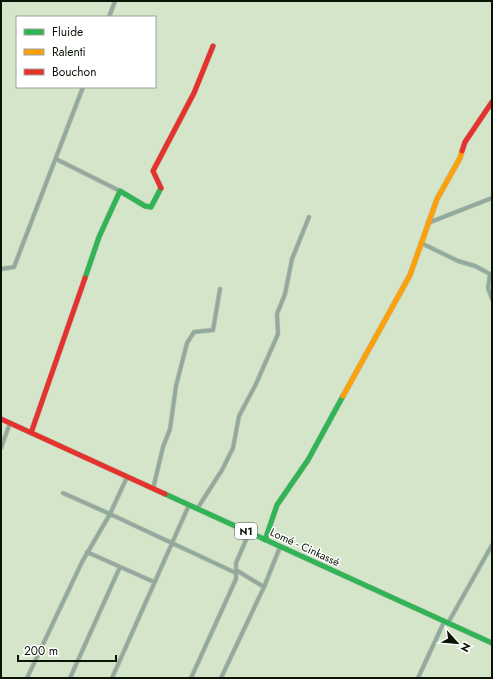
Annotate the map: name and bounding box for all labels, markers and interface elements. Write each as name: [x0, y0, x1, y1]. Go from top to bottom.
legend: [16, 16, 156, 88]
text: Fluide: [52, 23, 83, 41]
text: Ralenti: [52, 43, 86, 61]
text: Bouchon: [52, 63, 96, 81]
road number: N1: [235, 523, 257, 539]
street label: Lomé - Cinkassé: [268, 524, 343, 570]
north arrow: [437, 623, 477, 663]
scale bar: [18, 637, 116, 663]
text: N: [457, 640, 475, 655]
text: 200 m: [24, 642, 58, 660]

